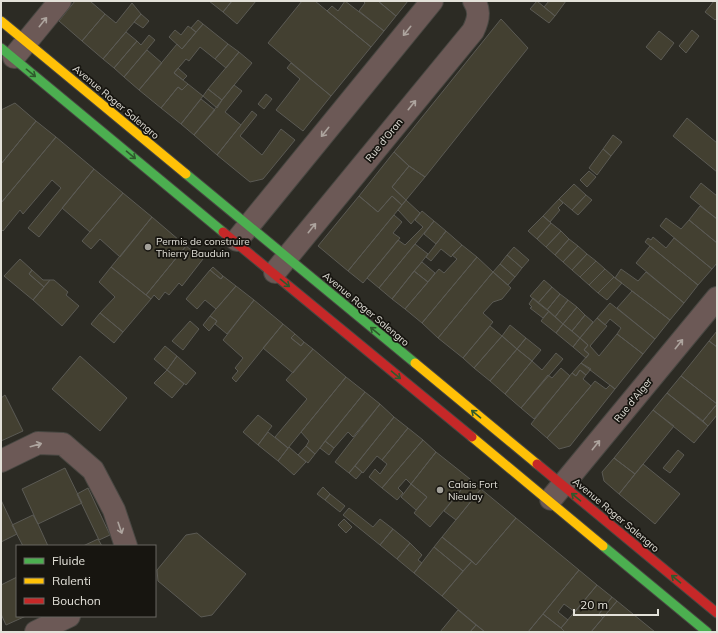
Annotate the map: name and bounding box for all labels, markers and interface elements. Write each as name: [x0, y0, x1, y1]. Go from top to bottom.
one-way arrow: [39, 16, 48, 27]
one-way arrow: [403, 26, 412, 37]
street label: Avenue Roger Salengro: [70, 62, 162, 142]
one-way arrow: [26, 68, 37, 77]
one-way arrow: [407, 100, 416, 111]
street label: Rue d'Oran: [363, 116, 406, 164]
one-way arrow: [321, 126, 329, 137]
one-way arrow: [126, 151, 137, 160]
one-way arrow: [307, 222, 316, 233]
place label: Permis de construire Thierry Bauduin: [156, 235, 250, 260]
marker: Permis de construire Thierry Bauduin: [143, 242, 153, 252]
street label: Avenue Roger Salengro: [320, 269, 412, 349]
one-way arrow: [280, 279, 291, 288]
one-way arrow: [370, 326, 381, 335]
one-way arrow: [674, 339, 683, 350]
one-way arrow: [391, 370, 402, 379]
street label: Rue d'Alger: [611, 375, 655, 425]
one-way arrow: [470, 409, 481, 418]
one-way arrow: [592, 439, 601, 450]
one-way arrow: [30, 441, 43, 448]
street label: Avenue Roger Salengro: [570, 475, 662, 555]
place label: Calais Fort Nieulay: [448, 478, 498, 503]
marker: Calais Fort Nieulay: [435, 485, 445, 495]
one-way arrow: [570, 492, 581, 501]
one-way arrow: [116, 521, 124, 533]
legend: [16, 545, 156, 617]
text: Fluide: [52, 553, 85, 568]
text: Ralenti: [52, 573, 91, 588]
one-way arrow: [671, 575, 682, 584]
scale bar: [574, 591, 658, 617]
text: Bouchon: [52, 593, 101, 608]
text: 20 m: [580, 597, 608, 612]

